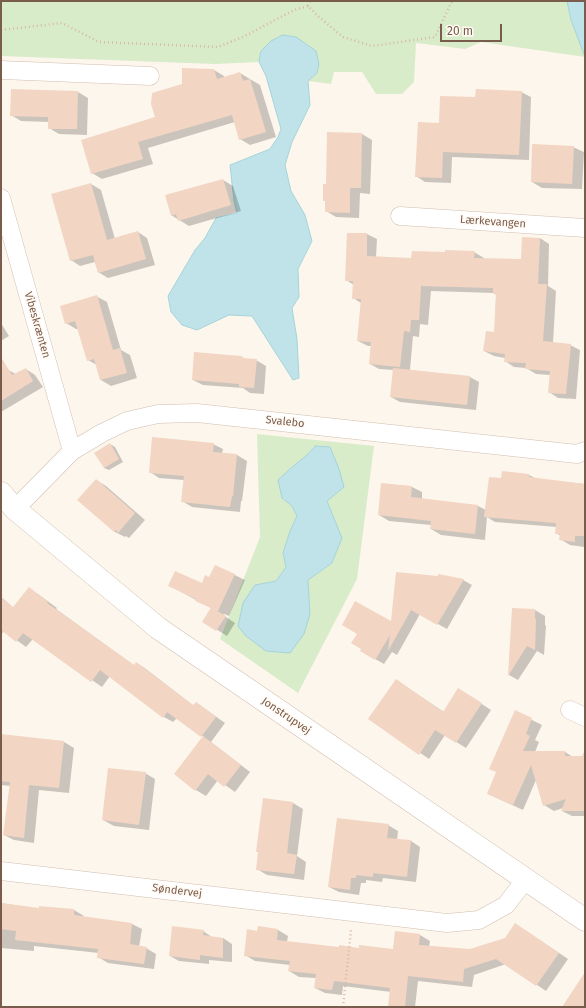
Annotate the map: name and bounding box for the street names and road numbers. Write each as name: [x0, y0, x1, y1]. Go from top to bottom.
street label: Lærkevangen: [460, 213, 526, 231]
street label: Vibeskrænten: [21, 290, 53, 360]
street label: Svalebo: [265, 413, 305, 431]
street label: Jonstrupvej: [259, 695, 313, 737]
street label: Søndervej: [151, 881, 203, 901]

